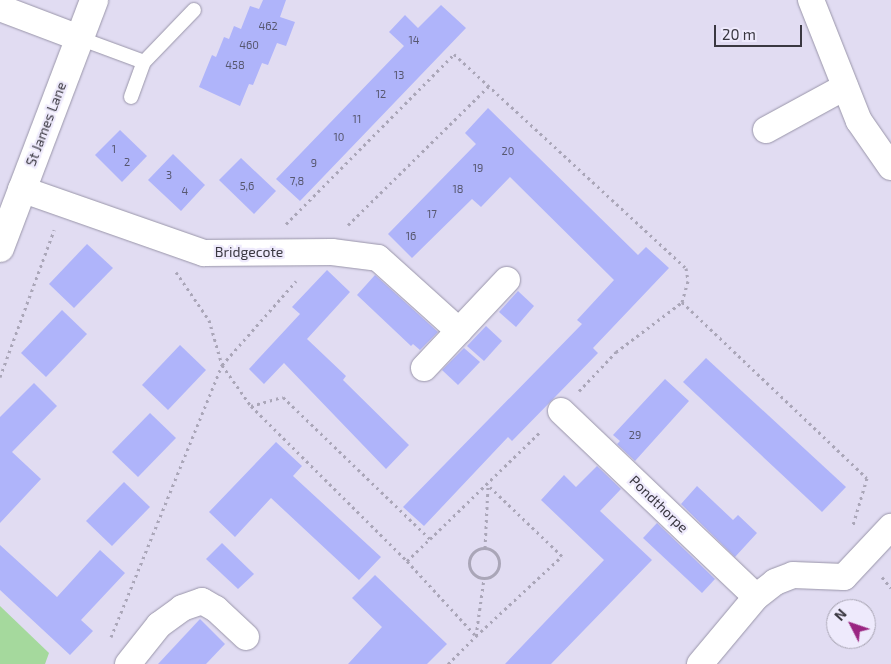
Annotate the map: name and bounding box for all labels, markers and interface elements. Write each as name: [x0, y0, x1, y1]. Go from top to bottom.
scale bar: [716, 15, 804, 47]
house number: 462: [258, 19, 278, 33]
text: 20 m: [722, 25, 756, 43]
house number: 14: [408, 33, 420, 47]
house number: 460: [239, 38, 259, 52]
house number: 458: [225, 58, 245, 72]
house number: 13: [394, 68, 404, 82]
street label: St James Lane: [22, 79, 70, 169]
house number: 12: [376, 87, 386, 101]
house number: 11: [353, 112, 361, 126]
house number: 10: [333, 130, 345, 144]
house number: 1: [112, 142, 116, 156]
house number: 20: [502, 144, 514, 158]
house number: 2: [124, 155, 130, 169]
house number: 9: [311, 156, 317, 170]
house number: 19: [473, 161, 483, 175]
house number: 3: [166, 168, 172, 182]
house number: 7,8: [290, 174, 304, 188]
house number: 5,6: [240, 179, 254, 193]
house number: 18: [452, 182, 464, 196]
house number: 4: [182, 184, 188, 198]
house number: 17: [427, 207, 437, 221]
house number: 16: [406, 229, 416, 243]
street label: Bridgecote: [215, 244, 283, 260]
house number: 29: [629, 428, 641, 442]
street label: Pondthorpe: [626, 472, 692, 536]
north arrow: [826, 599, 876, 649]
text: N: [830, 605, 850, 624]

